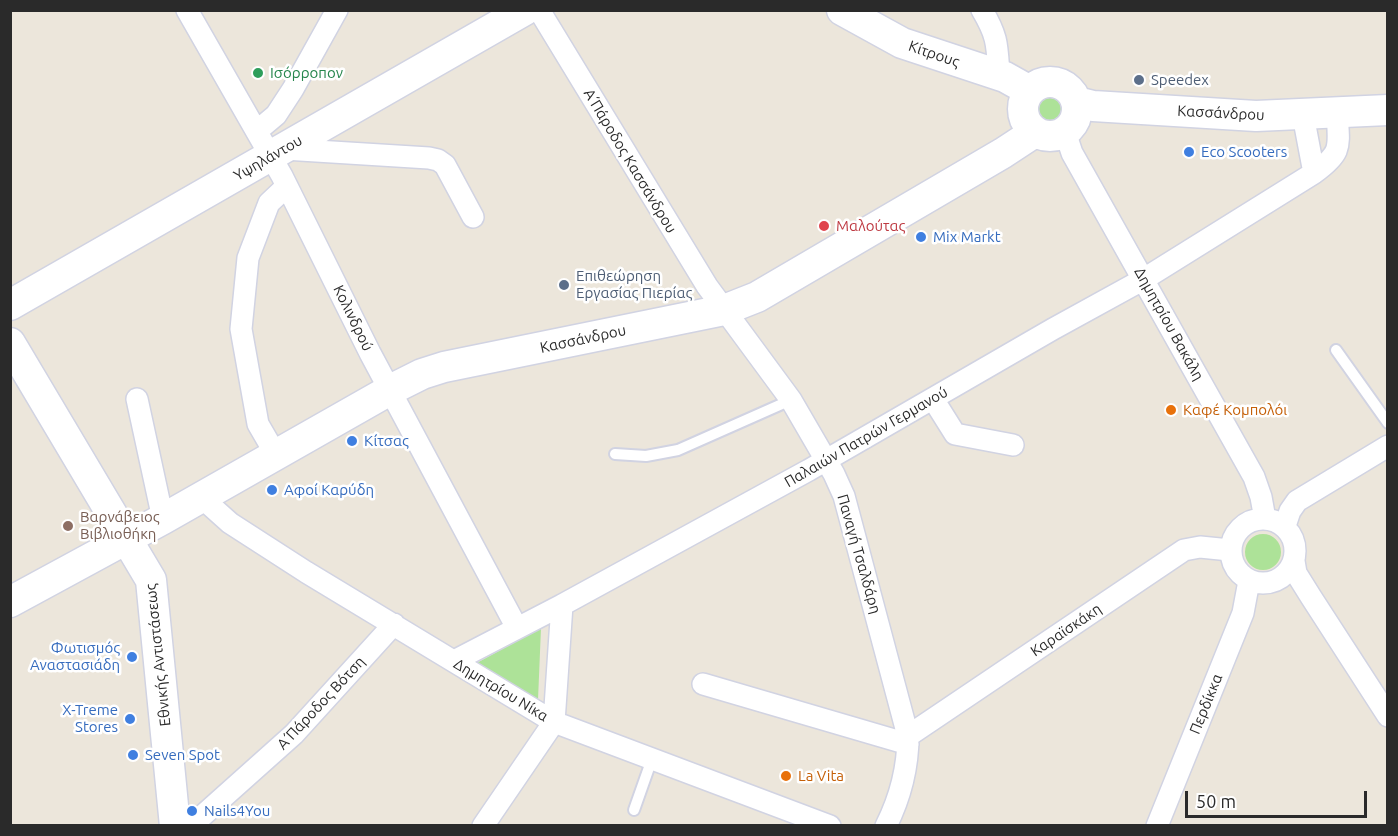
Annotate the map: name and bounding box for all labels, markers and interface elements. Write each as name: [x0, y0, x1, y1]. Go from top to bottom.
street label: Κίτρους: [906, 37, 962, 71]
place label: Ισόρροπον: [270, 64, 343, 82]
marker: Ισόρροπον: [251, 66, 265, 80]
place label: Speedex: [1151, 71, 1209, 89]
marker: Speedex: [1132, 73, 1146, 87]
street label: Α΄ Πάροδος Κασσάνδρου: [580, 85, 680, 237]
street label: Κασσάνδρου: [1177, 102, 1265, 124]
street label: Υψηλάντου: [231, 131, 305, 185]
place label: Εco Scooters: [1201, 143, 1287, 161]
marker: Εco Scooters: [1182, 145, 1196, 159]
place label: Μαλούτας: [836, 217, 905, 235]
marker: Μαλούτας: [817, 219, 831, 233]
place label: Mix Markt: [933, 228, 1001, 246]
marker: Mix Markt: [914, 230, 928, 244]
street label: Δημητρίου Βακάλη: [1130, 264, 1208, 384]
place label: Επιθεώρηση Εργασίας Πιερίας: [576, 267, 692, 302]
marker: Επιθεώρηση Εργασίας Πιερίας: [557, 278, 571, 292]
street label: Κολινδρού: [329, 282, 377, 354]
street label: Κασσάνδρου: [538, 321, 628, 357]
street label: Παλαιών Πατρών Γερμανού: [781, 383, 951, 491]
place label: Καφέ Κομπολόι: [1183, 401, 1287, 419]
marker: Καφέ Κομπολόι: [1164, 403, 1178, 417]
place label: Κίτσας: [364, 432, 409, 450]
marker: Κίτσας: [345, 434, 359, 448]
place label: Αφοί Καρύδη: [284, 481, 374, 499]
marker: Αφοί Καρύδη: [265, 483, 279, 497]
street label: Παναγή Τσαλδάρη: [833, 492, 885, 616]
place label: Βαρνάβειος Βιβλιοθήκη: [80, 508, 160, 543]
marker: Βαρνάβειος Βιβλιοθήκη: [61, 519, 75, 533]
street label: Εθνικής Αντιστάσεως: [142, 583, 174, 727]
street label: Καραϊσκάκη: [1027, 600, 1105, 660]
place label: Φωτισμός Αναστασιάδη: [30, 639, 120, 674]
marker: Φωτισμός Αναστασιάδη: [125, 650, 139, 664]
street label: Α΄ Πάροδος Βότση: [273, 653, 369, 753]
street label: Δημητρίου Νίκα: [451, 655, 551, 725]
street label: Περδίκκα: [1186, 671, 1226, 737]
place label: X-Treme Stores: [62, 701, 118, 736]
marker: X-Treme Stores: [123, 712, 137, 726]
place label: Seven Spot: [145, 746, 220, 764]
marker: Seven Spot: [126, 748, 140, 762]
place label: La Vita: [798, 767, 844, 785]
marker: La Vita: [779, 769, 793, 783]
scale bar: [1188, 779, 1370, 817]
text: 50 m: [1196, 791, 1236, 811]
place label: Nails4You: [204, 802, 270, 820]
marker: Nails4You: [185, 804, 199, 818]

